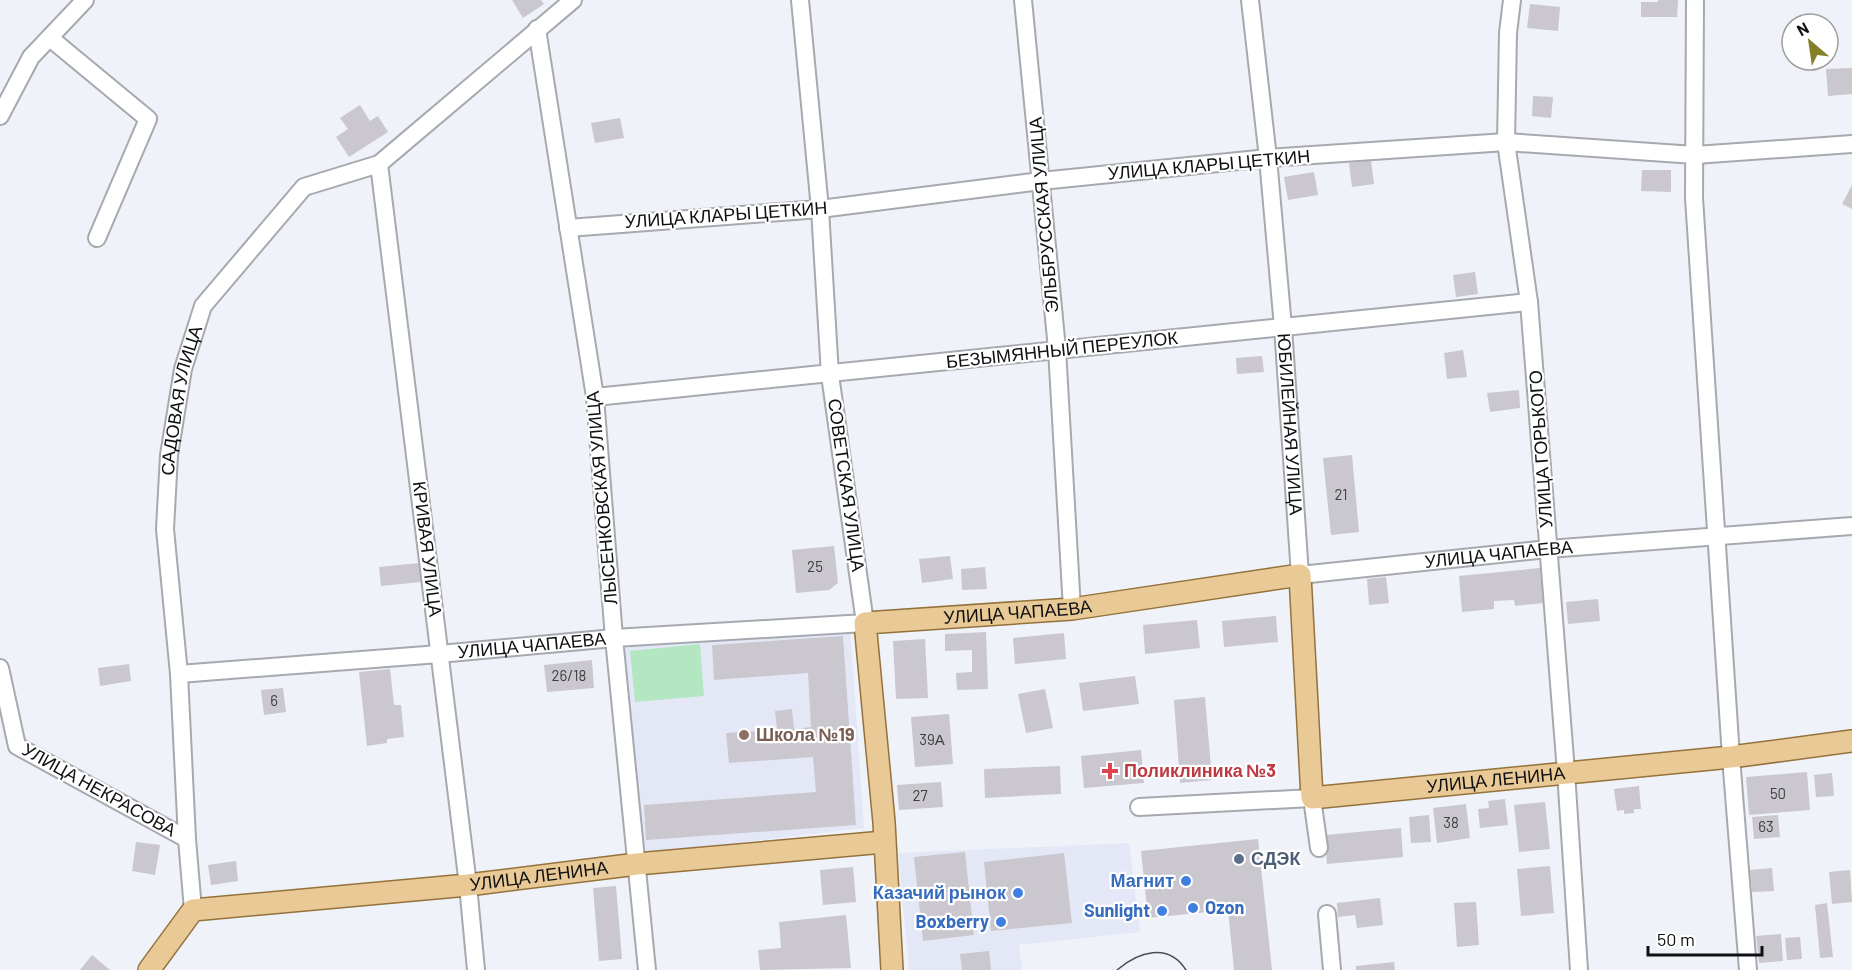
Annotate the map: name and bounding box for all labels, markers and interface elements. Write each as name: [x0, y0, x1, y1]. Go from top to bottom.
north arrow: [1780, 12, 1840, 72]
text: N: [1793, 18, 1812, 39]
street label: ЭЛЬБРУССКАЯ УЛИЦА: [1023, 116, 1063, 314]
street label: УЛИЦА КЛАРЫ ЦЕТКИН: [1107, 144, 1311, 184]
street label: УЛИЦА КЛАРЫ ЦЕТКИН: [624, 196, 828, 232]
street label: САДОВАЯ УЛИЦА: [156, 323, 206, 476]
street label: БЕЗЫМЯННЫЙ ПЕРЕУЛОК: [945, 326, 1179, 372]
street label: ЮБИЛЕЙНАЯ УЛИЦА: [1273, 332, 1308, 516]
street label: УЛИЦА ГОРЬКОГО: [1524, 369, 1556, 529]
street label: ЛЫСЕНКОВСКАЯ УЛИЦА: [581, 390, 621, 606]
street label: СОВЕТСКАЯ УЛИЦА: [824, 397, 870, 573]
street label: КРИВАЯ УЛИЦА: [409, 480, 447, 618]
house number: 21: [1334, 485, 1348, 503]
street label: УЛИЦА ЧАПАЕВА: [1423, 535, 1573, 572]
house number: 25: [807, 557, 823, 575]
street label: УЛИЦА ЧАПАЕВА: [943, 594, 1093, 628]
street label: УЛИЦА ЧАПАЕВА: [457, 627, 607, 662]
house number: 26/18: [552, 666, 586, 684]
house number: 6: [270, 691, 278, 709]
place label: Школа №19: [756, 723, 854, 745]
marker: Школа №19: [737, 728, 751, 742]
house number: 39А: [919, 730, 945, 748]
street label: УЛИЦА НЕКРАСОВА: [19, 738, 180, 841]
place label: Поликлиника №3: [1124, 759, 1276, 781]
street label: УЛИЦА ЛЕНИНА: [1425, 761, 1566, 797]
marker: Поликлиника №3: [1101, 762, 1119, 780]
house number: 50: [1770, 784, 1786, 802]
house number: 27: [912, 786, 928, 804]
house number: 38: [1443, 813, 1459, 831]
house number: 63: [1758, 817, 1774, 835]
place label: СДЭК: [1251, 847, 1301, 869]
marker: СДЭК: [1232, 852, 1246, 866]
street label: УЛИЦА ЛЕНИНА: [468, 856, 609, 895]
place label: Магнит: [1111, 869, 1174, 891]
marker: Магнит: [1179, 874, 1193, 888]
place label: Казачий рынок: [873, 881, 1007, 903]
marker: Казачий рынок: [1011, 886, 1025, 900]
place label: Ozon: [1205, 896, 1244, 918]
place label: Sunlight: [1084, 899, 1150, 921]
marker: Ozon: [1186, 901, 1200, 915]
marker: Sunlight: [1155, 904, 1169, 918]
place label: Boxberry: [916, 910, 989, 932]
marker: Boxberry: [994, 915, 1008, 929]
scale bar: [1648, 919, 1762, 957]
text: 50 m: [1657, 928, 1695, 950]

